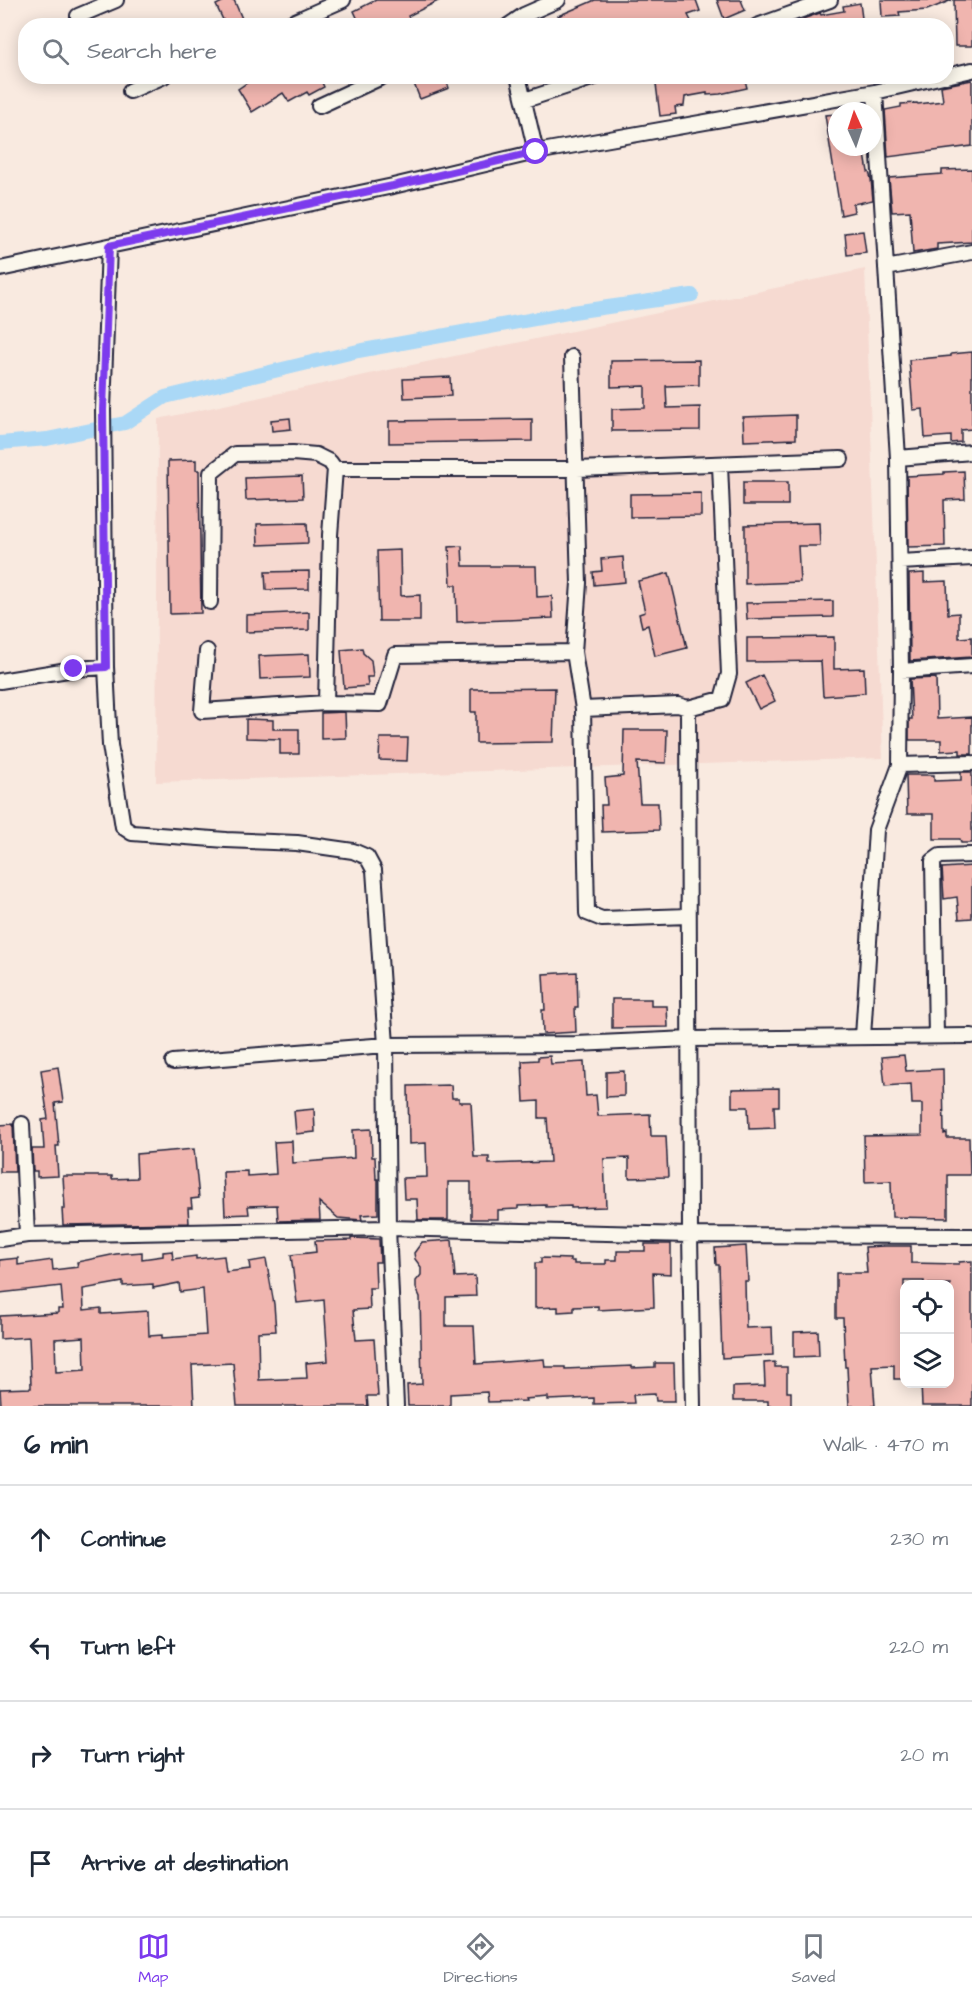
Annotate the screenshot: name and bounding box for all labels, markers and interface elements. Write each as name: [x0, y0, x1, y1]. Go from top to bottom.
search box: [18, 18, 954, 84]
icon: search: [39, 35, 72, 68]
text: Search here: [87, 36, 217, 67]
north arrow: [828, 102, 882, 156]
route start: [522, 138, 548, 164]
route end: [60, 655, 86, 681]
map controls: [900, 1280, 954, 1388]
button: locate: [900, 1280, 954, 1334]
button: layers: [900, 1334, 954, 1388]
text: 6 min: [24, 1427, 88, 1463]
text: Walk · 470 m: [823, 1431, 948, 1459]
icon: ahead: [24, 1523, 57, 1556]
text: Continue: [81, 1524, 166, 1555]
text: 230 m: [890, 1525, 948, 1553]
icon: left: [24, 1631, 57, 1664]
text: Turn left: [81, 1632, 175, 1663]
text: 220 m: [889, 1633, 948, 1661]
icon: right: [24, 1739, 57, 1772]
text: Turn right: [81, 1740, 184, 1771]
text: 20 m: [900, 1741, 948, 1769]
icon: arrive: [24, 1847, 57, 1880]
text: Arrive at destination: [81, 1848, 288, 1879]
tab: Map: [137, 1930, 170, 1988]
tab: Directions: [444, 1930, 518, 1988]
tab: Saved: [792, 1930, 835, 1988]

